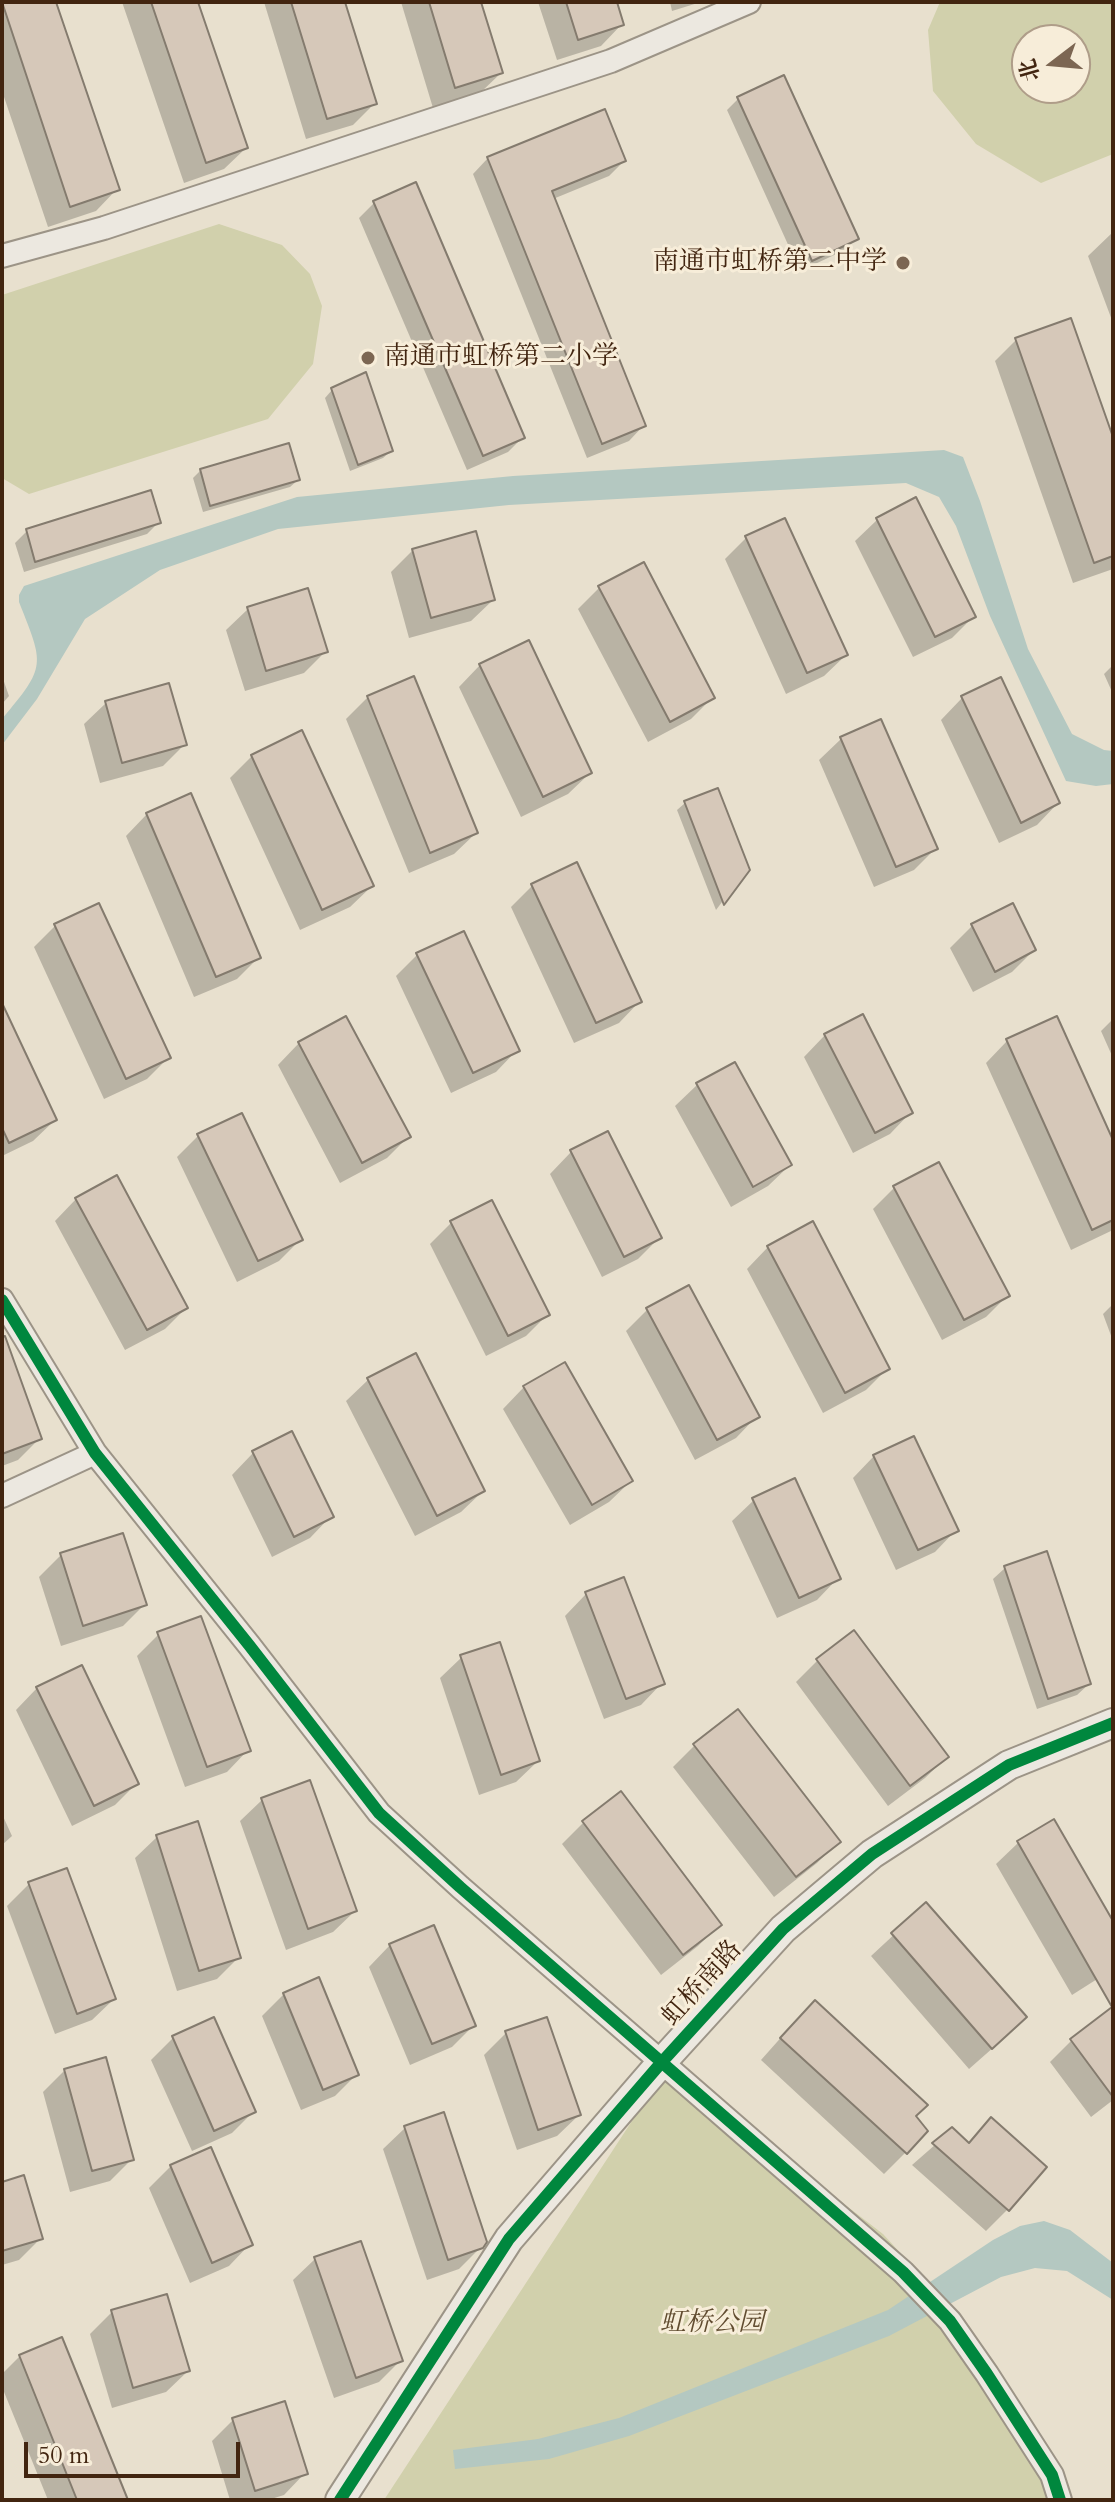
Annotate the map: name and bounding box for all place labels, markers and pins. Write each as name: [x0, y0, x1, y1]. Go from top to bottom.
place label: 南通市虹桥第二中学: [653, 247, 887, 279]
marker: 南通市虹桥第二中学: [894, 254, 912, 272]
place label: 南通市虹桥第二小学: [384, 342, 618, 374]
marker: 南通市虹桥第二小学: [359, 349, 377, 367]

